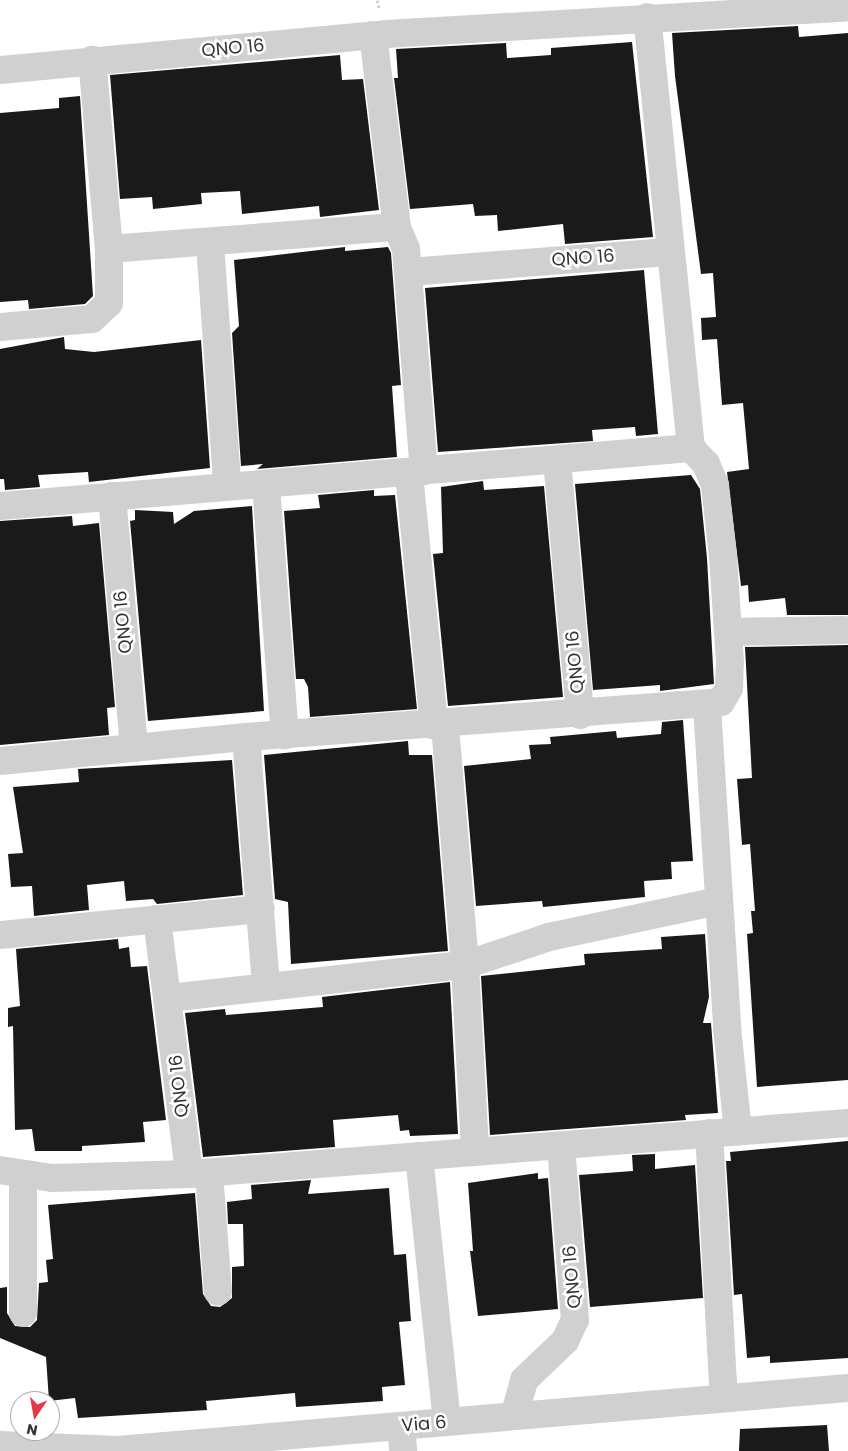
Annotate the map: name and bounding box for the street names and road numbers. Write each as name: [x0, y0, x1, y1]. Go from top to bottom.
street label: QNO 16: [201, 34, 265, 62]
street label: QNO 16: [551, 245, 615, 271]
street label: QNO 16: [109, 590, 137, 654]
street label: QNO 16: [561, 630, 589, 694]
street label: QNO 16: [165, 1054, 193, 1118]
street label: QNO 16: [558, 1245, 586, 1309]
street label: Via 6: [401, 1411, 447, 1437]

